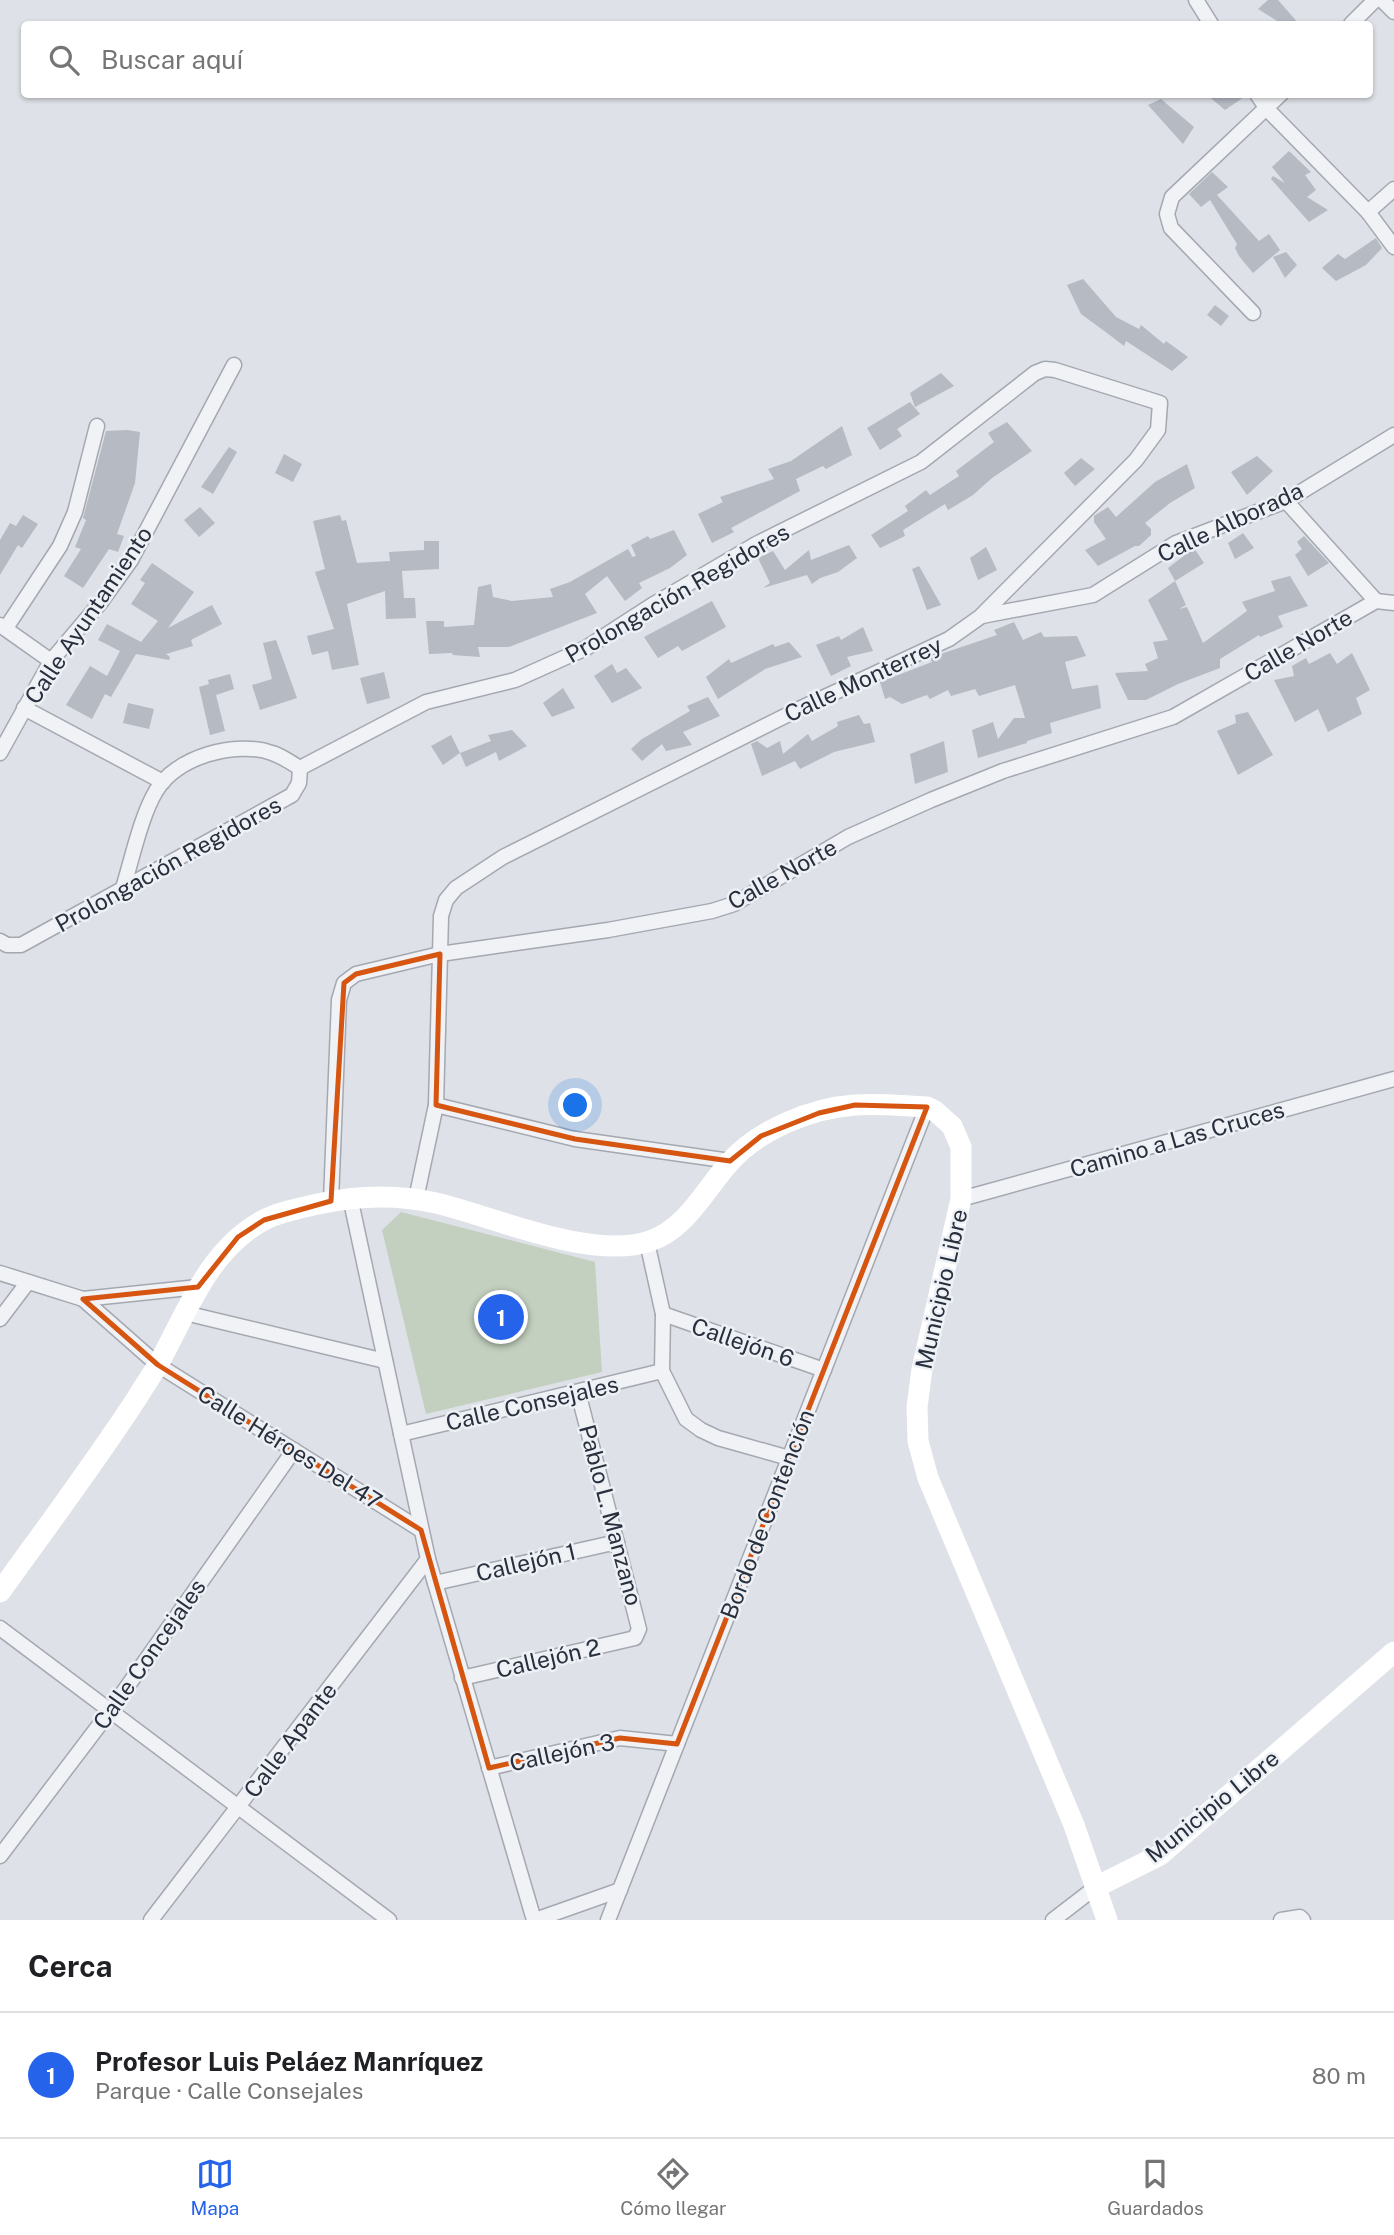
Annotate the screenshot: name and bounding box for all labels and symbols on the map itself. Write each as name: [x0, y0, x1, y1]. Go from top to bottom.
street label: Calle Alborada: [1153, 476, 1307, 568]
street label: Prolongación Regidores: [560, 518, 794, 668]
street label: Calle Ayuntamiento: [19, 521, 157, 709]
street label: Calle Norte: [1239, 603, 1357, 687]
street label: Calle Monterrey: [780, 631, 946, 727]
street label: Prolongación Regidores: [50, 791, 286, 937]
street label: Calle Norte: [723, 833, 841, 915]
your location: [558, 1088, 592, 1122]
street label: Camino a Las Cruces: [1067, 1095, 1287, 1183]
street label: Municipio Libre: [909, 1206, 973, 1372]
pin: 1: [478, 1291, 524, 1343]
street label: Callejón 6: [688, 1312, 798, 1372]
street label: Calle Consejales: [443, 1370, 621, 1436]
street label: Calle Héroes Del 47: [193, 1379, 387, 1515]
street label: Bordo de Contención: [715, 1405, 819, 1623]
street label: Pablo L. Manzano: [574, 1422, 648, 1608]
street label: Callejón 1: [473, 1537, 579, 1587]
street label: Calle Concejales: [87, 1574, 211, 1734]
street label: Callejón 2: [493, 1633, 603, 1683]
street label: Calle Apante: [238, 1677, 342, 1803]
street label: Callejón 3: [507, 1728, 617, 1776]
street label: Municipio Libre: [1140, 1744, 1284, 1868]

